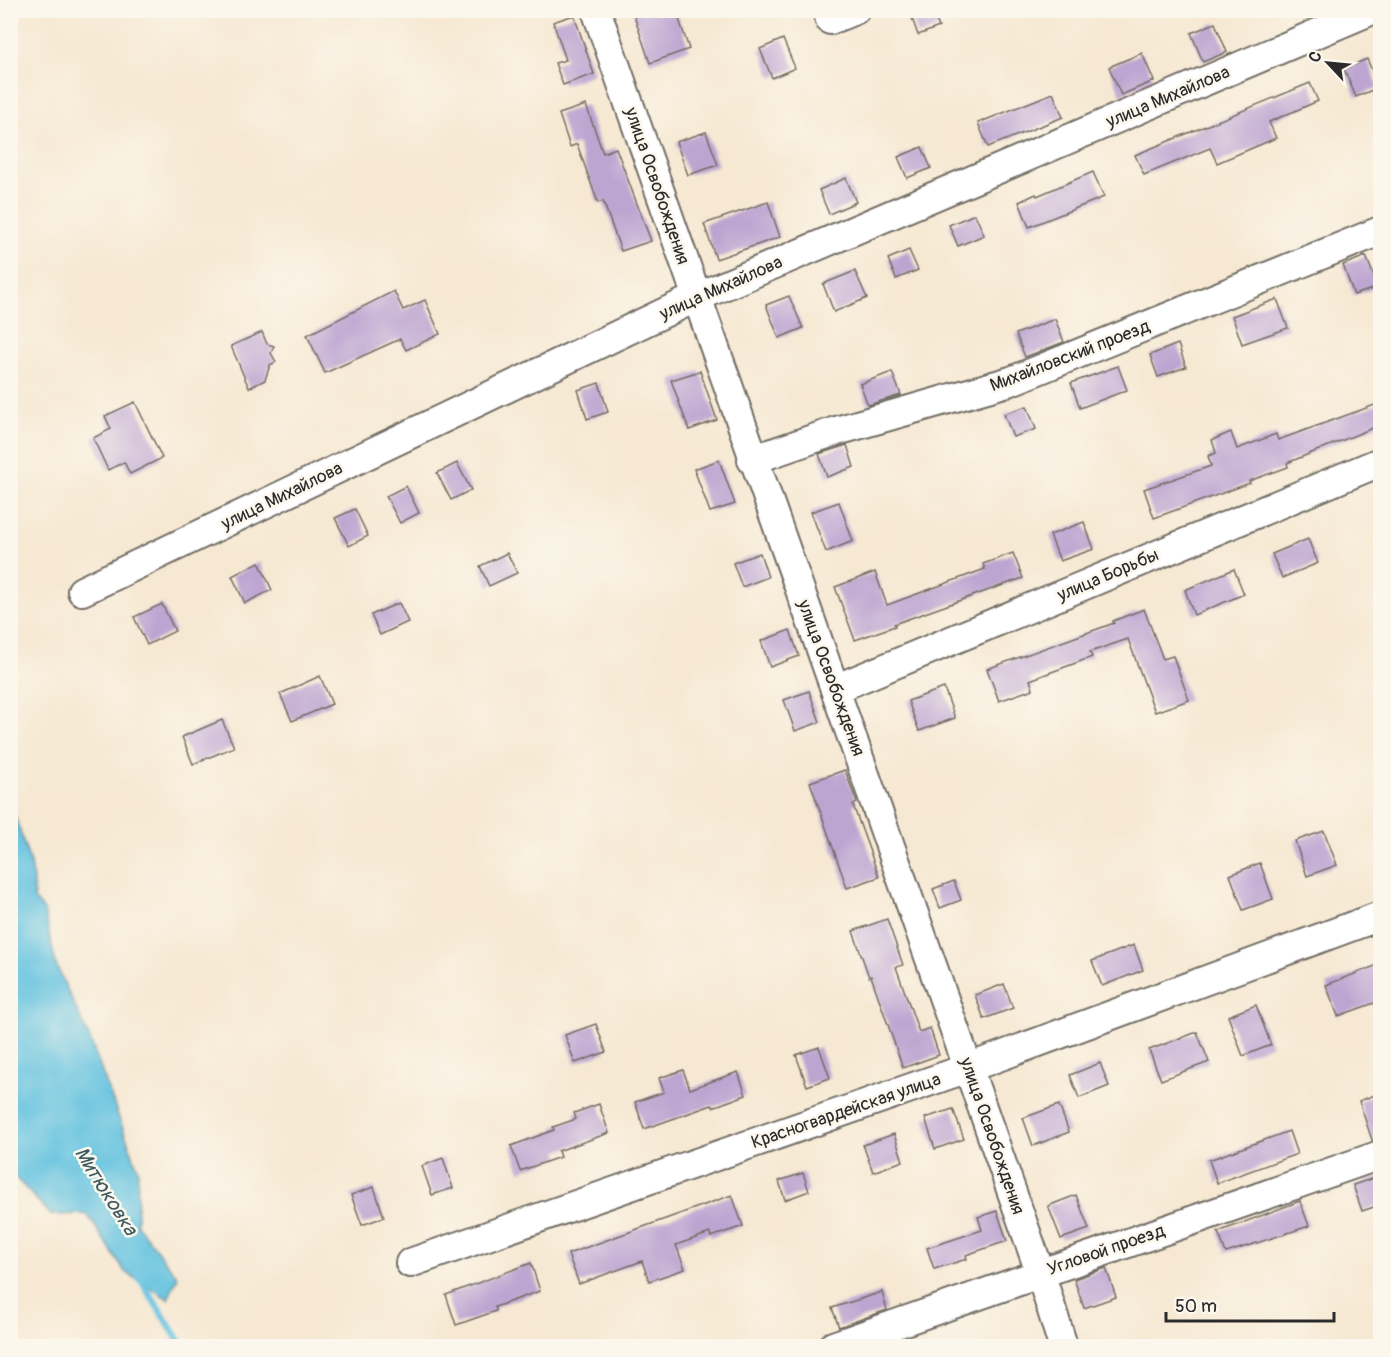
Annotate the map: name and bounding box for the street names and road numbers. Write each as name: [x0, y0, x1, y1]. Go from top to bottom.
street label: улица Михайлова: [1102, 61, 1233, 134]
street label: улица Освобождения: [619, 104, 695, 267]
street label: улица Михайлова: [655, 251, 786, 326]
street label: Михайловский проезд: [987, 315, 1153, 397]
street label: улица Михайлова: [217, 457, 346, 536]
street label: улица Борьбы: [1053, 543, 1162, 607]
street label: улица Освобождения: [792, 596, 870, 759]
street label: улица Освобождения: [954, 1054, 1030, 1217]
street label: Красногвардейская улица: [748, 1068, 944, 1154]
street label: Угловой проезд: [1044, 1219, 1168, 1281]

